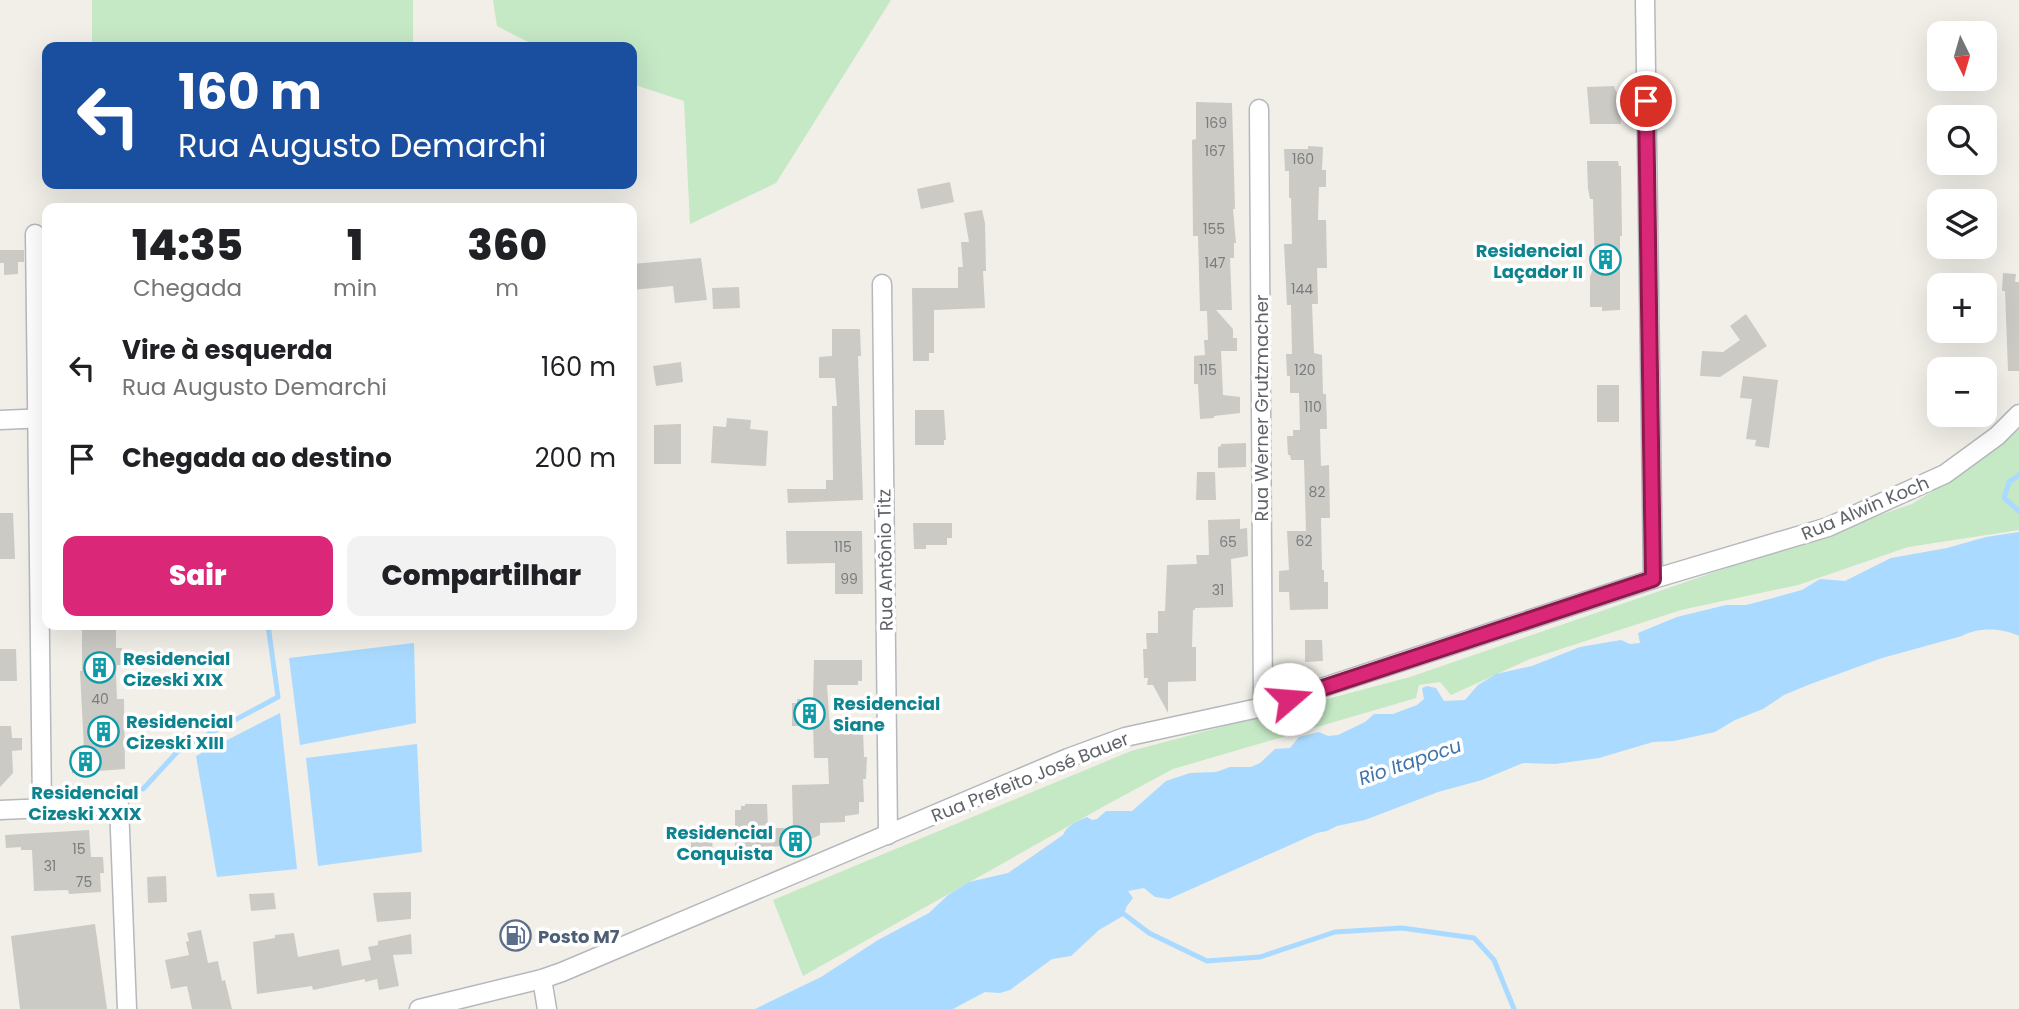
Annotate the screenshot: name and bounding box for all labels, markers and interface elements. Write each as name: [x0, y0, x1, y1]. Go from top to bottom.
north arrow: [1927, 21, 1997, 91]
map controls: [1927, 21, 1997, 427]
text: 160 m: [178, 58, 322, 126]
icon: left: [63, 70, 154, 161]
pin: [1616, 71, 1676, 131]
icon: arrive: [1627, 82, 1665, 120]
button: search: [1927, 105, 1997, 175]
house number: 169: [1205, 113, 1227, 133]
text: Rua Augusto Demarchi: [178, 123, 546, 168]
house number: 167: [1204, 141, 1226, 161]
house number: 160: [1292, 149, 1314, 169]
button: layers: [1927, 189, 1997, 259]
text: 14:35: [132, 216, 243, 275]
text: 1: [347, 216, 363, 275]
text: 360: [467, 216, 547, 275]
house number: 155: [1203, 219, 1225, 239]
place label: Residencial Laçador II: [1476, 238, 1583, 284]
building icon: Residencial Laçador II: [1589, 243, 1623, 277]
house number: 147: [1205, 253, 1226, 273]
text: Chegada: [133, 272, 242, 304]
text: min: [333, 272, 377, 304]
text: m: [495, 272, 519, 304]
button: +: [1927, 273, 1997, 343]
house number: 144: [1291, 279, 1313, 299]
street label: Rua Werner Grutzmacher: [1249, 294, 1274, 522]
text: Vire à esquerda: [122, 332, 333, 368]
icon: left: [63, 349, 101, 387]
text: 160 m: [541, 349, 616, 385]
button: −: [1927, 357, 1997, 427]
house number: 115: [1199, 360, 1217, 380]
house number: 120: [1294, 360, 1316, 380]
text: Rua Augusto Demarchi: [122, 371, 387, 403]
house number: 110: [1304, 397, 1322, 417]
icon: arrive: [63, 440, 101, 478]
text: Chegada ao destino: [122, 440, 392, 476]
text: 200 m: [535, 440, 616, 476]
street label: Rua Alwin Koch: [1797, 470, 1933, 546]
house number: 82: [1309, 482, 1325, 502]
street label: Rua Antônio Titz: [871, 489, 899, 631]
house number: 62: [1296, 531, 1312, 551]
house number: 65: [1219, 532, 1237, 552]
button: Sair: [63, 536, 333, 616]
button: Compartilhar: [347, 536, 616, 616]
house number: 115: [834, 537, 852, 557]
house number: 99: [840, 569, 858, 589]
house number: 31: [1212, 580, 1224, 600]
place label: Residencial Cizeski XIX: [123, 646, 230, 692]
building icon: Residencial Cizeski XIX: [83, 651, 117, 685]
position arrow: [1252, 662, 1326, 736]
house number: 40: [91, 689, 109, 709]
place label: Residencial Siane: [833, 691, 940, 737]
building icon: Residencial Siane: [793, 696, 827, 730]
place label: Residencial Cizeski XIII: [126, 709, 233, 755]
building icon: Residencial Cizeski XIII: [86, 714, 120, 748]
street label: Rua Prefeito José Bauer: [927, 726, 1133, 828]
water label: Rio Itapocu: [1355, 732, 1465, 792]
building icon: Residencial Cizeski XXIX: [68, 745, 102, 779]
place label: Residencial Cizeski XXIX: [28, 780, 142, 826]
place label: Residencial Conquista: [666, 820, 773, 866]
building icon: Residencial Conquista: [779, 825, 813, 859]
house number: 15: [72, 839, 86, 859]
house number: 31: [44, 856, 56, 876]
house number: 75: [76, 872, 92, 892]
fuel station icon: Posto M7: [498, 919, 532, 953]
place label: Posto M7: [538, 924, 620, 949]

